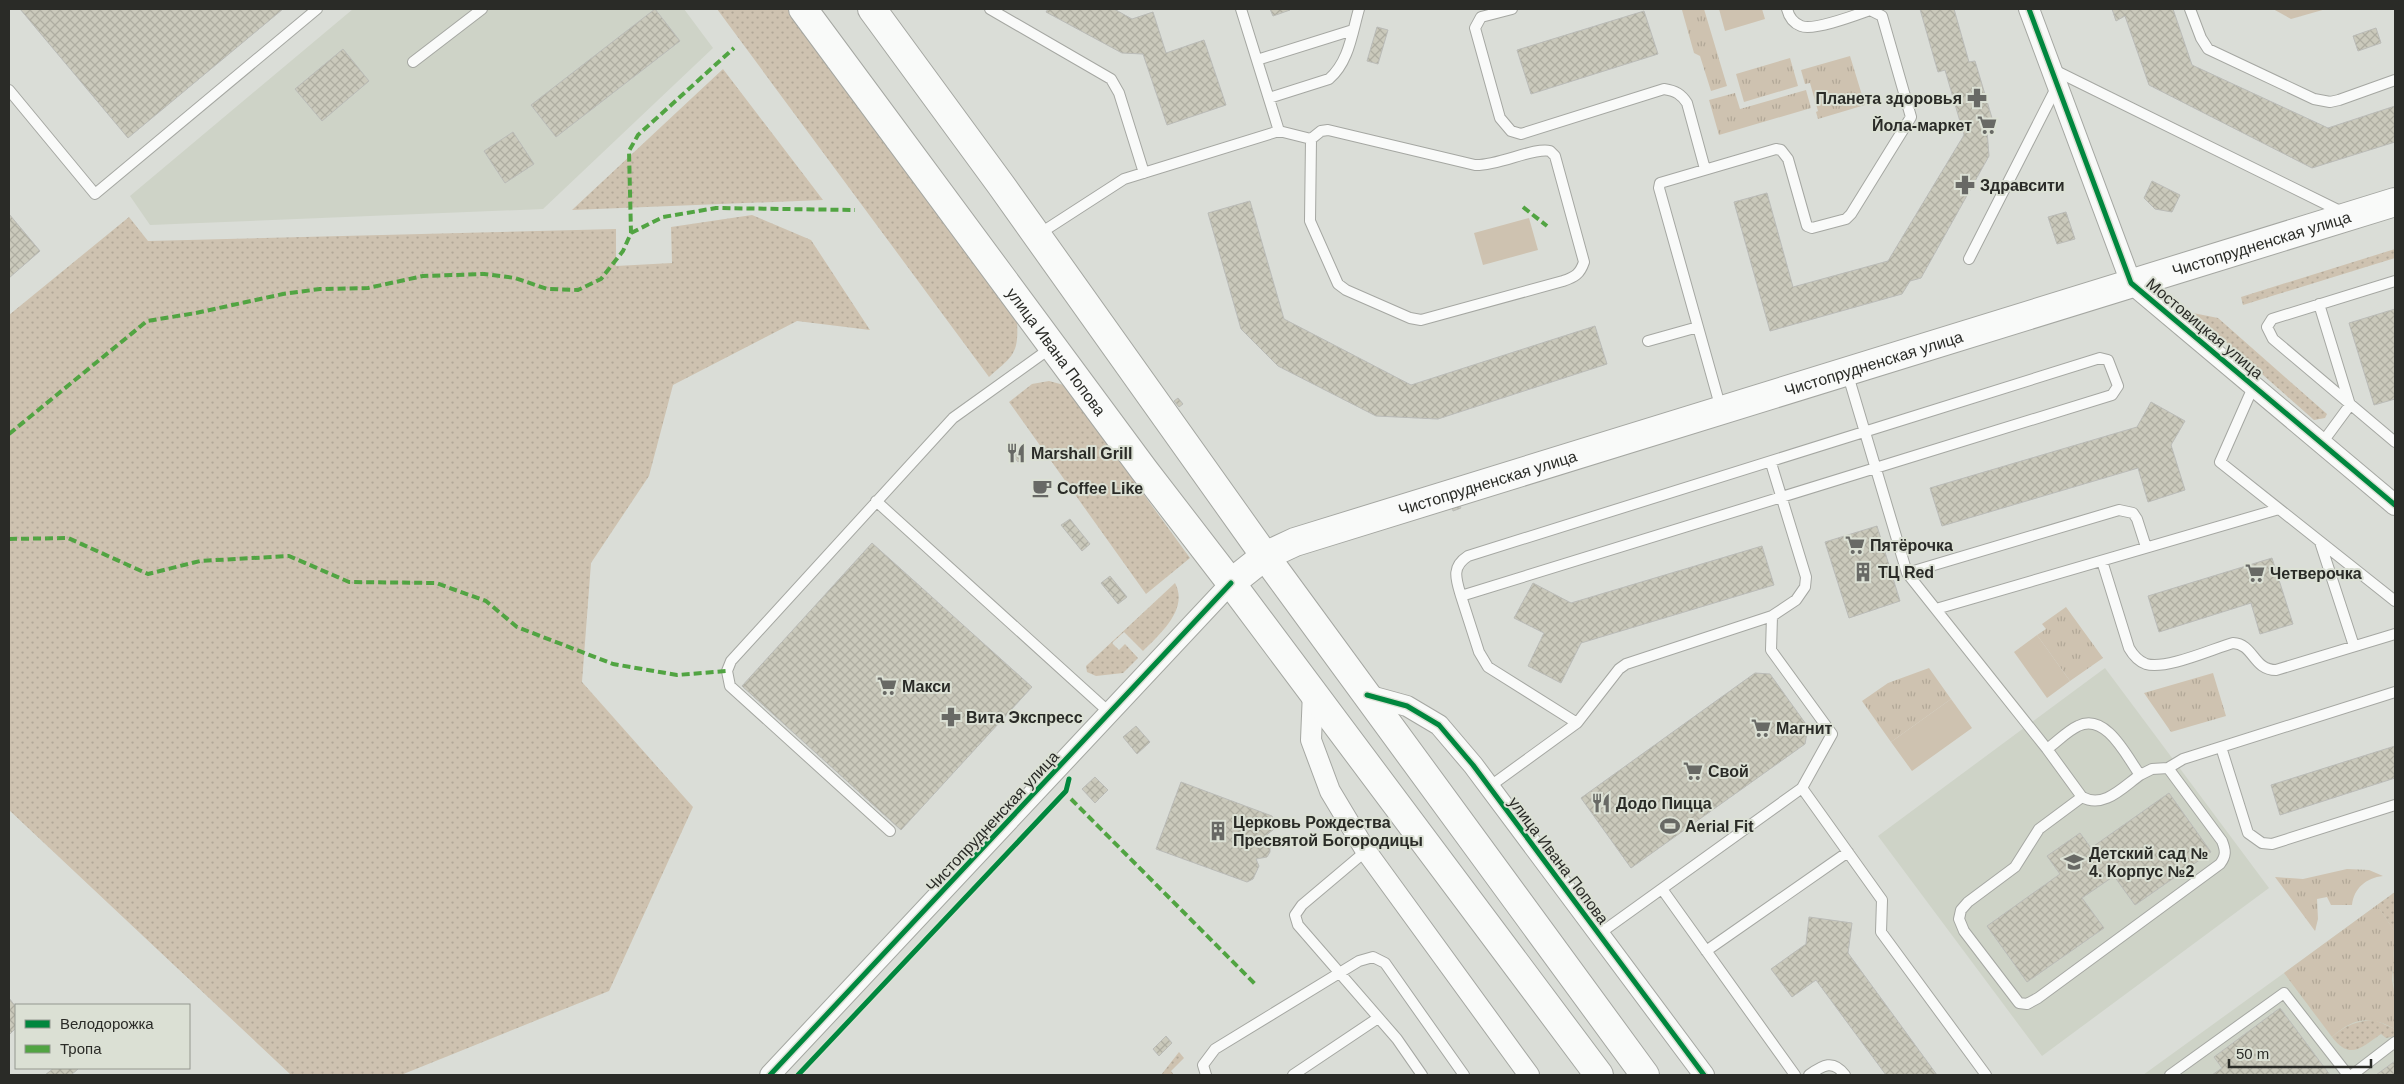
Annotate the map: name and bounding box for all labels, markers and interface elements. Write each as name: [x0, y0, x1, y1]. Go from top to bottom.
pharmacy icon: Планета здоровья: [1966, 87, 1988, 109]
place label: Планета здоровья: [1815, 90, 1962, 107]
supermarket icon: Йола-маркет: [1976, 114, 1998, 136]
place label: Йола-маркет: [1872, 116, 1972, 134]
pharmacy icon: Здравсити: [1954, 174, 1976, 196]
place label: Здравсити: [1980, 177, 2065, 194]
street label: Чистопрудненская улица: [2170, 208, 2353, 279]
street label: Мостовицкая улица: [2143, 275, 2266, 382]
street label: улица Ивана Попова: [1003, 285, 1109, 419]
street label: Чистопрудненская улица: [1782, 328, 1965, 399]
restaurant icon: Marshall Grill: [1005, 442, 1027, 464]
place label: Marshall Grill: [1031, 445, 1132, 462]
street label: Чистопрудненская улица: [1396, 447, 1579, 519]
cafe icon: Coffee Like: [1031, 477, 1053, 499]
place label: Coffee Like: [1057, 480, 1143, 497]
supermarket icon: Пятёрочка: [1844, 534, 1866, 556]
place label: Пятёрочка: [1870, 537, 1953, 554]
building icon: ТЦ Red: [1852, 561, 1874, 583]
supermarket icon: Четверочка: [2244, 562, 2266, 584]
place label: ТЦ Red: [1878, 564, 1934, 581]
place label: Четверочка: [2270, 565, 2362, 582]
supermarket icon: Макси: [876, 675, 898, 697]
place label: Макси: [902, 678, 951, 695]
pharmacy icon: Вита Экспресс: [940, 706, 962, 728]
place label: Вита Экспресс: [966, 709, 1083, 726]
supermarket icon: Магнит: [1750, 717, 1772, 739]
place label: Магнит: [1776, 720, 1833, 737]
street label: Чистопрудненская улица: [923, 748, 1062, 895]
supermarket icon: Свой: [1682, 760, 1704, 782]
place label: Свой: [1708, 763, 1749, 780]
restaurant icon: Додо Пицца: [1590, 792, 1612, 814]
street label: улица Ивана Попова: [1505, 793, 1612, 927]
place label: Додо Пицца: [1616, 795, 1712, 812]
place label: Церковь Рождества Пресвятой Богородицы: [1233, 814, 1423, 849]
sports icon: Aerial Fit: [1659, 815, 1681, 837]
place label: Aerial Fit: [1685, 818, 1754, 835]
building icon: Церковь Рождества Пресвятой Богородицы: [1207, 820, 1229, 842]
place label: Детский сад № 4. Корпус №2: [2089, 845, 2208, 880]
school or university icon: Детский сад № 4. Корпус №2: [2063, 851, 2085, 873]
legend: [15, 1004, 190, 1069]
text: Велодорожка: [60, 1015, 154, 1032]
scale bar: [2229, 1036, 2372, 1068]
text: Тропа: [60, 1040, 102, 1057]
text: 50 m: [2236, 1045, 2269, 1062]

